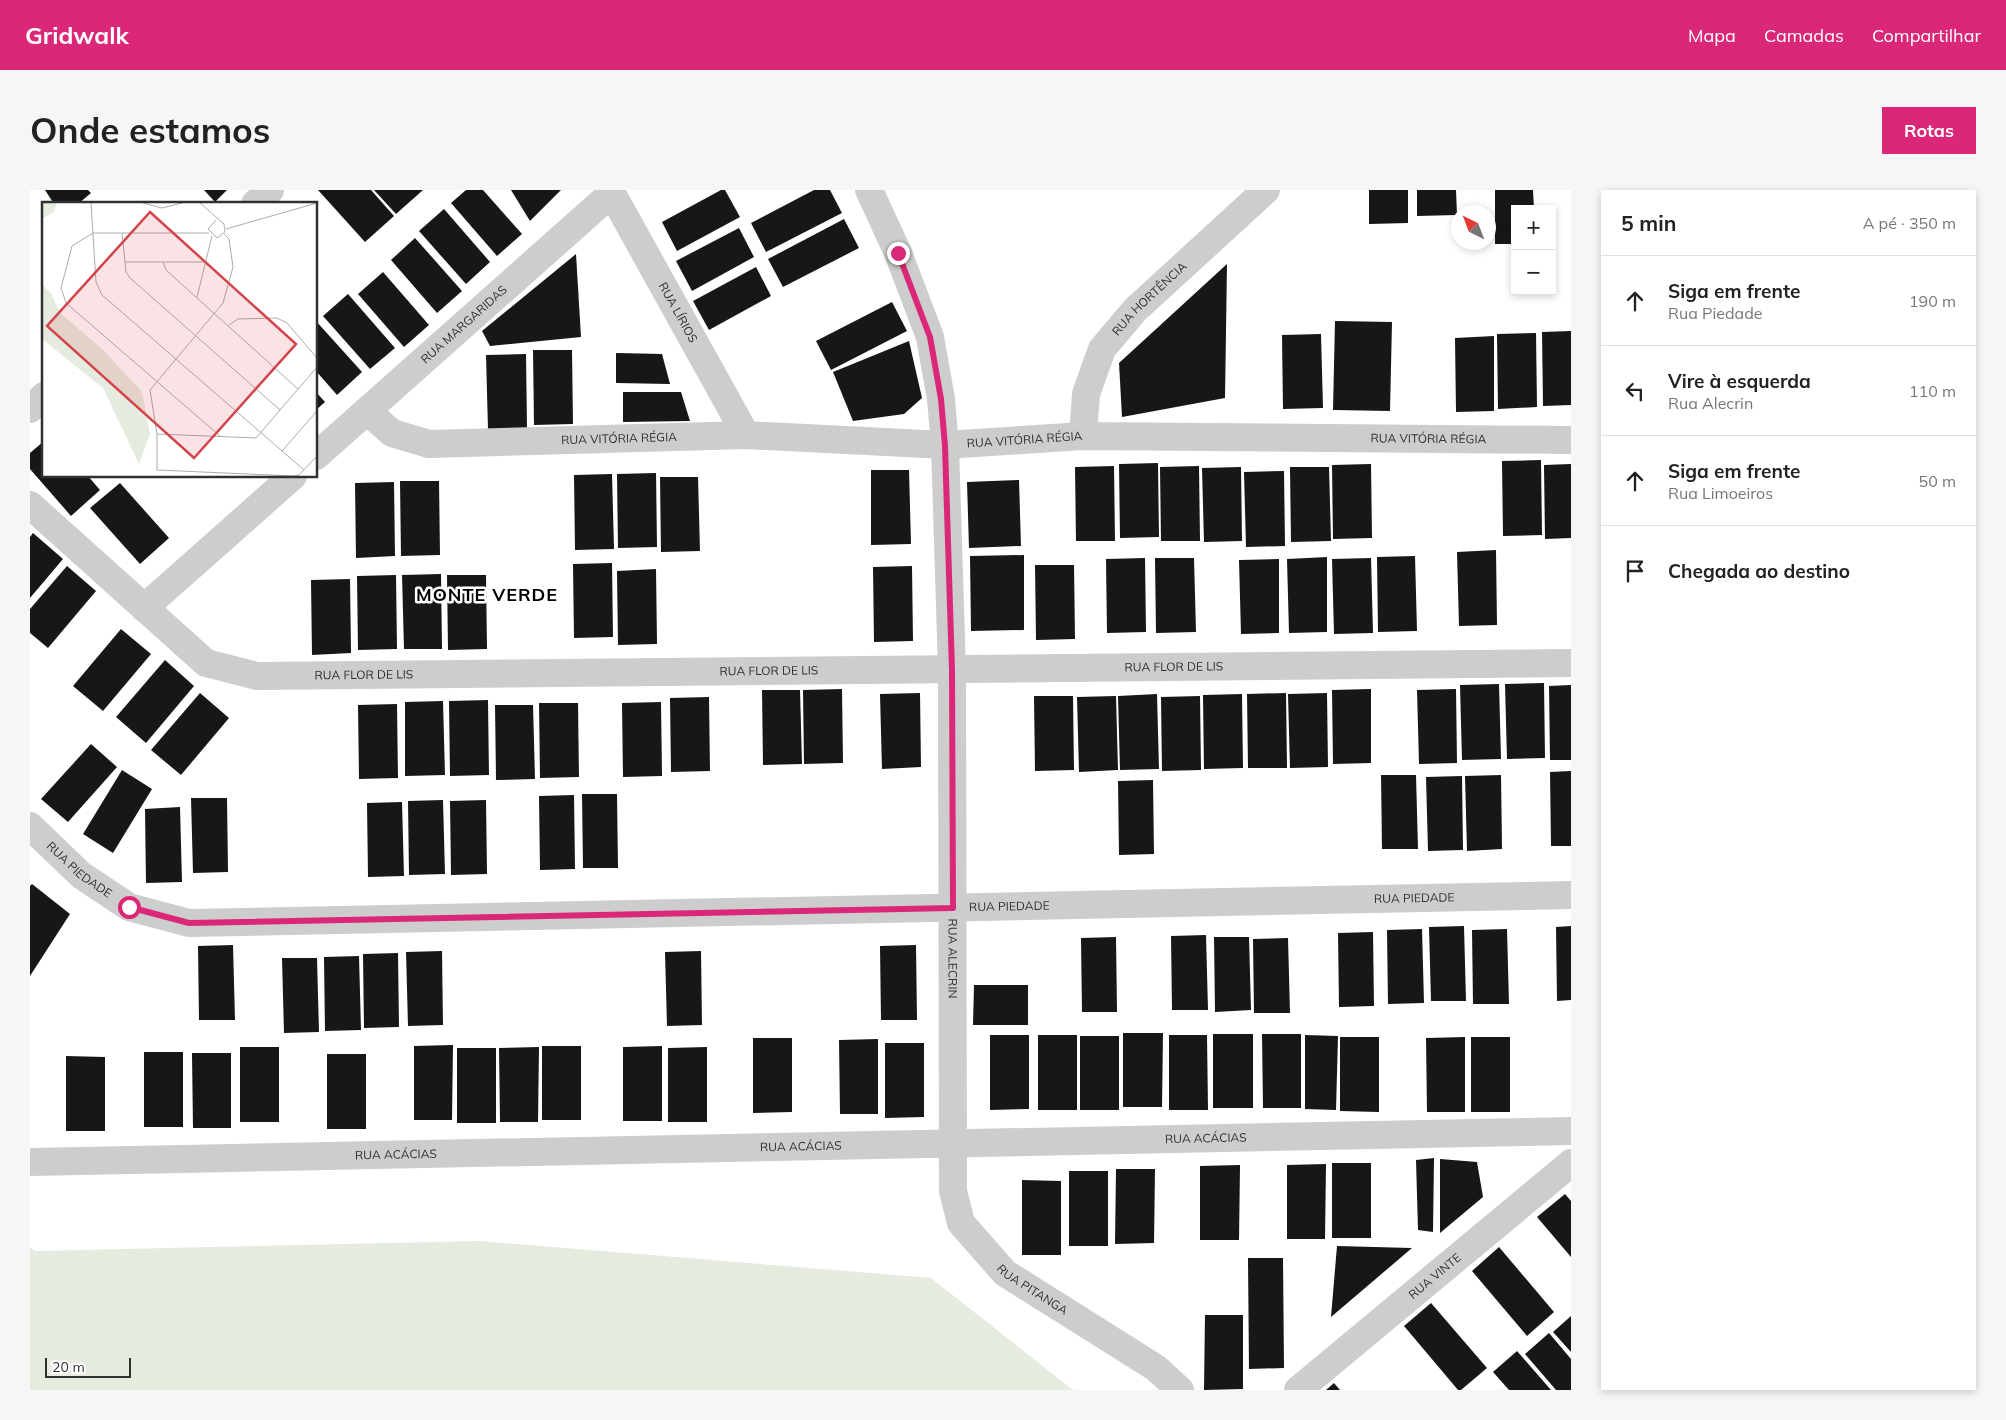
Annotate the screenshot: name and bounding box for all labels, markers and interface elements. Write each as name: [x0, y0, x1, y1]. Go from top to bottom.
text: Gridwalk: [25, 20, 129, 50]
text: Mapa: [1688, 24, 1736, 47]
text: Camadas: [1764, 24, 1844, 47]
text: Compartilhar: [1872, 24, 1981, 47]
button: Rotas: [1882, 107, 1976, 154]
text: Onde estamos: [30, 108, 270, 152]
inset map: [42, 202, 318, 478]
north arrow: [1451, 205, 1496, 250]
map controls: [1511, 205, 1556, 295]
button: +: [1511, 205, 1556, 250]
text: 5 min: [1621, 210, 1676, 236]
text: A pé · 350 m: [1863, 213, 1956, 233]
route end: [887, 242, 910, 265]
button: −: [1511, 250, 1556, 295]
street label: RUA HORTÊNCIA: [1109, 258, 1190, 339]
street label: RUA LÍRIOS: [656, 279, 701, 345]
text: Siga em frente: [1668, 279, 1800, 303]
street label: RUA MARGARIDAS: [417, 282, 510, 366]
icon: ahead: [1621, 287, 1649, 315]
text: 190 m: [1909, 291, 1956, 311]
text: Rua Piedade: [1668, 303, 1763, 323]
text: Vire à esquerda: [1668, 369, 1811, 393]
icon: left: [1621, 377, 1649, 405]
text: 110 m: [1909, 381, 1956, 401]
text: Rua Alecrin: [1668, 393, 1753, 413]
street label: RUA VITÓRIA RÉGIA: [966, 428, 1083, 451]
street label: RUA VITÓRIA RÉGIA: [561, 429, 677, 447]
street label: RUA VITÓRIA RÉGIA: [1370, 430, 1487, 446]
text: Siga em frente: [1668, 459, 1800, 483]
icon: ahead: [1621, 467, 1649, 495]
text: 50 m: [1919, 471, 1956, 491]
text: Rua Limoeiros: [1668, 483, 1773, 503]
icon: arrive: [1621, 557, 1649, 585]
text: Chegada ao destino: [1668, 559, 1850, 583]
district label: MONTE VERDE: [416, 583, 558, 606]
street label: RUA FLOR DE LIS: [1124, 658, 1223, 674]
street label: RUA FLOR DE LIS: [719, 662, 818, 678]
street label: RUA FLOR DE LIS: [314, 666, 413, 682]
street label: RUA PIEDADE: [44, 838, 115, 901]
street label: RUA PIEDADE: [1374, 889, 1455, 906]
route start: [118, 896, 141, 919]
street label: RUA PIEDADE: [969, 898, 1050, 914]
street label: RUA ALECRIN: [945, 918, 961, 999]
street label: RUA ACÁCIAS: [1165, 1130, 1247, 1146]
street label: RUA ACÁCIAS: [760, 1138, 842, 1154]
street label: RUA ACÁCIAS: [355, 1146, 437, 1162]
street label: RUA VINTE: [1405, 1250, 1464, 1302]
street label: RUA PITANGA: [994, 1261, 1071, 1318]
scale bar: [45, 1355, 131, 1378]
text: 20 m: [52, 1358, 85, 1376]

